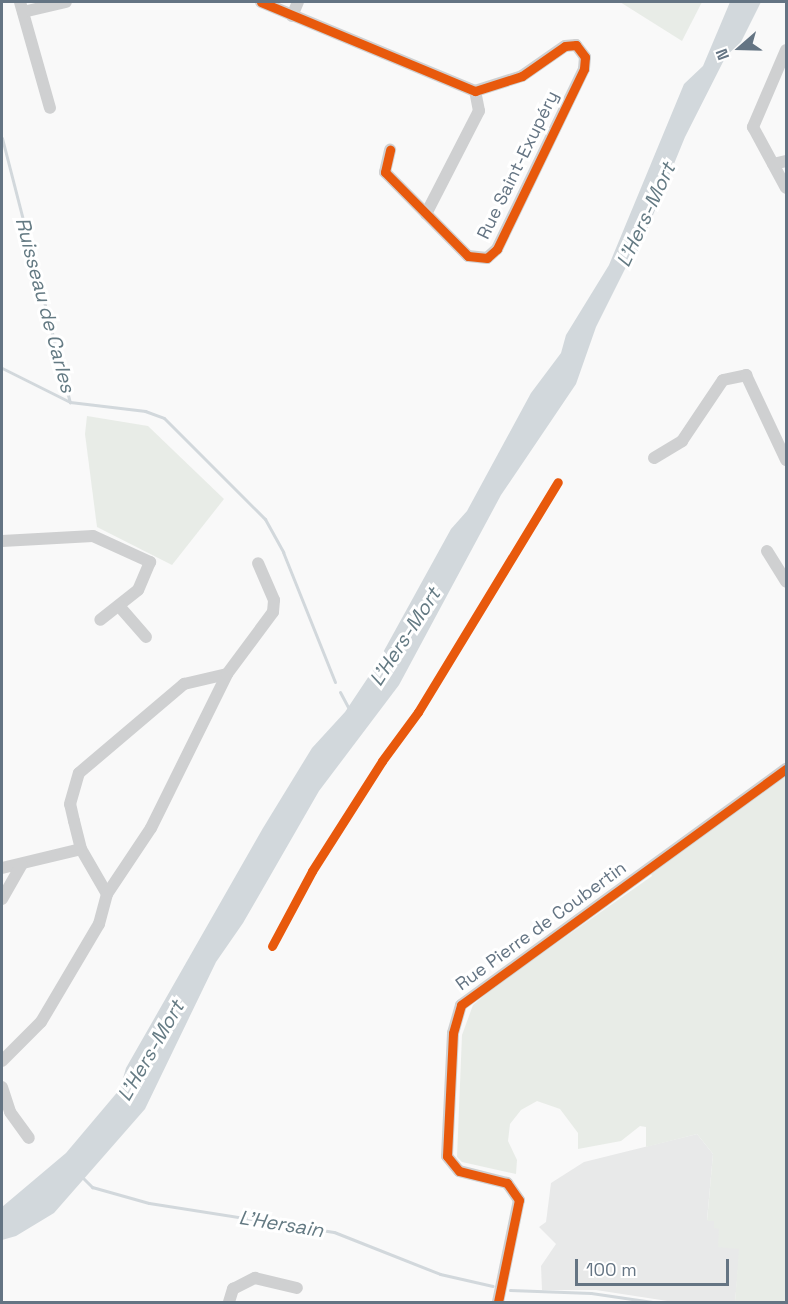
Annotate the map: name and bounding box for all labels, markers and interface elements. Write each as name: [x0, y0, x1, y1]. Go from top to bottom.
north arrow: [710, 18, 770, 78]
text: N: [711, 46, 734, 63]
street label: Rue Saint-Exupéry: [473, 87, 563, 243]
water label: L'Hers-Mort: [611, 159, 681, 271]
water label: Ruisseau de Carles: [10, 215, 80, 395]
water label: L'Hers-Mort: [364, 583, 446, 691]
street label: Rue Pierre de Coubertin: [452, 857, 630, 995]
water label: L'Hers-Mort: [113, 996, 189, 1106]
water label: L'Hersain: [237, 1205, 325, 1243]
scale bar: [578, 1247, 732, 1285]
text: 100 m: [586, 1258, 637, 1281]

